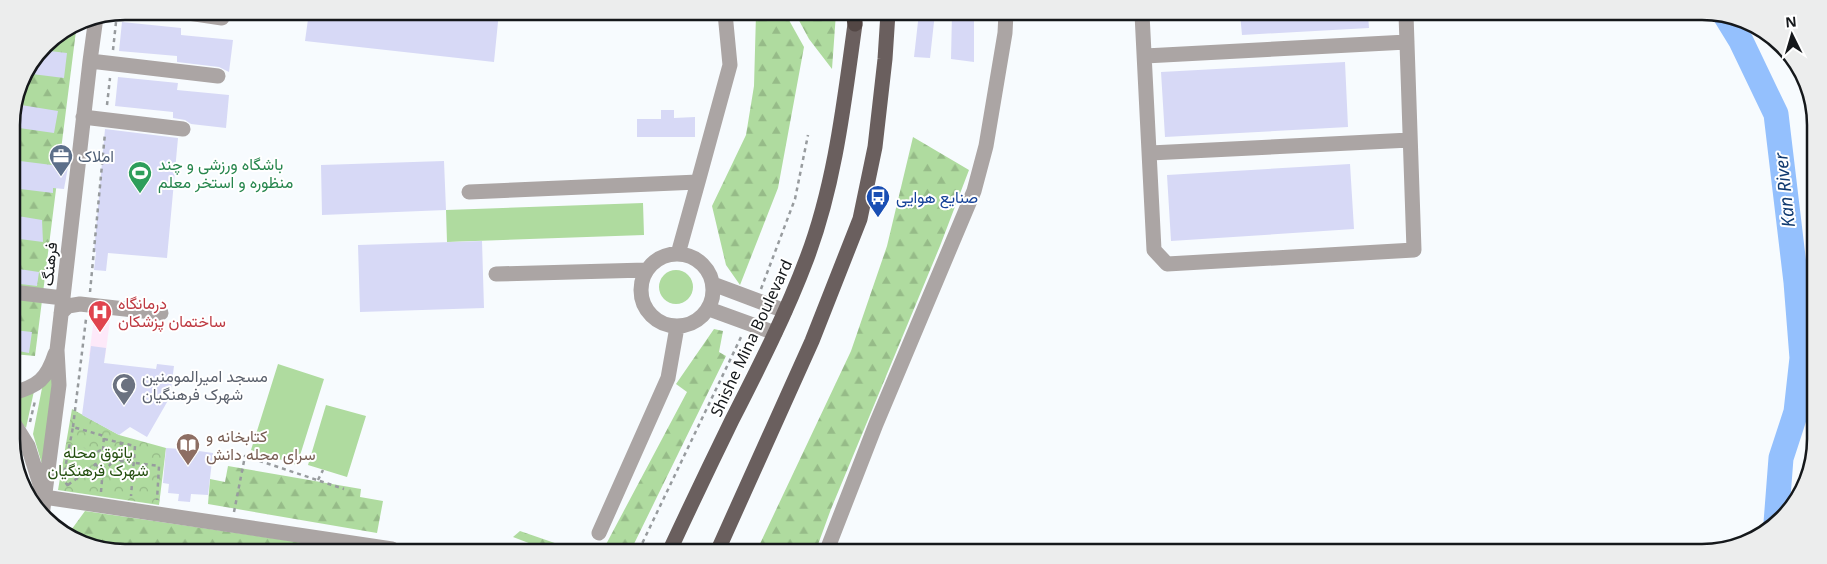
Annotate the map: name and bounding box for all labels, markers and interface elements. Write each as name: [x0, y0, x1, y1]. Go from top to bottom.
north arrow: [1767, 10, 1817, 60]
text: N: [1784, 12, 1797, 32]
office icon: املاک: [48, 143, 74, 177]
place label: املاک: [78, 145, 114, 167]
water label: Kan River: [1768, 151, 1800, 229]
place label: باشگاه ورزشی و چند منظوره و استخر معلم: [158, 153, 293, 193]
sports icon: باشگاه ورزشی و چند منظوره و استخر معلم: [127, 160, 153, 194]
bus stop icon: صنایع هوایی: [865, 184, 891, 218]
place label: صنایع هوایی: [896, 186, 978, 209]
street label: فرهنگ: [36, 241, 62, 287]
street label: Shishe Mina Boulevard: [705, 256, 797, 420]
place label: درمانگاه ساختمان پزشکان: [118, 292, 226, 333]
hospital icon: درمانگاه ساختمان پزشکان: [87, 299, 113, 333]
place label: مسجد امیرالمومنین شهرک فرهنگیان: [142, 365, 268, 405]
mosque icon: مسجد امیرالمومنین شهرک فرهنگیان: [111, 372, 137, 406]
place label: کتابخانه و سرای محله دانش: [206, 425, 316, 465]
library icon: کتابخانه و سرای محله دانش: [175, 432, 201, 466]
park label: پاتوق محله شهرک فرهنگیان: [47, 441, 149, 481]

